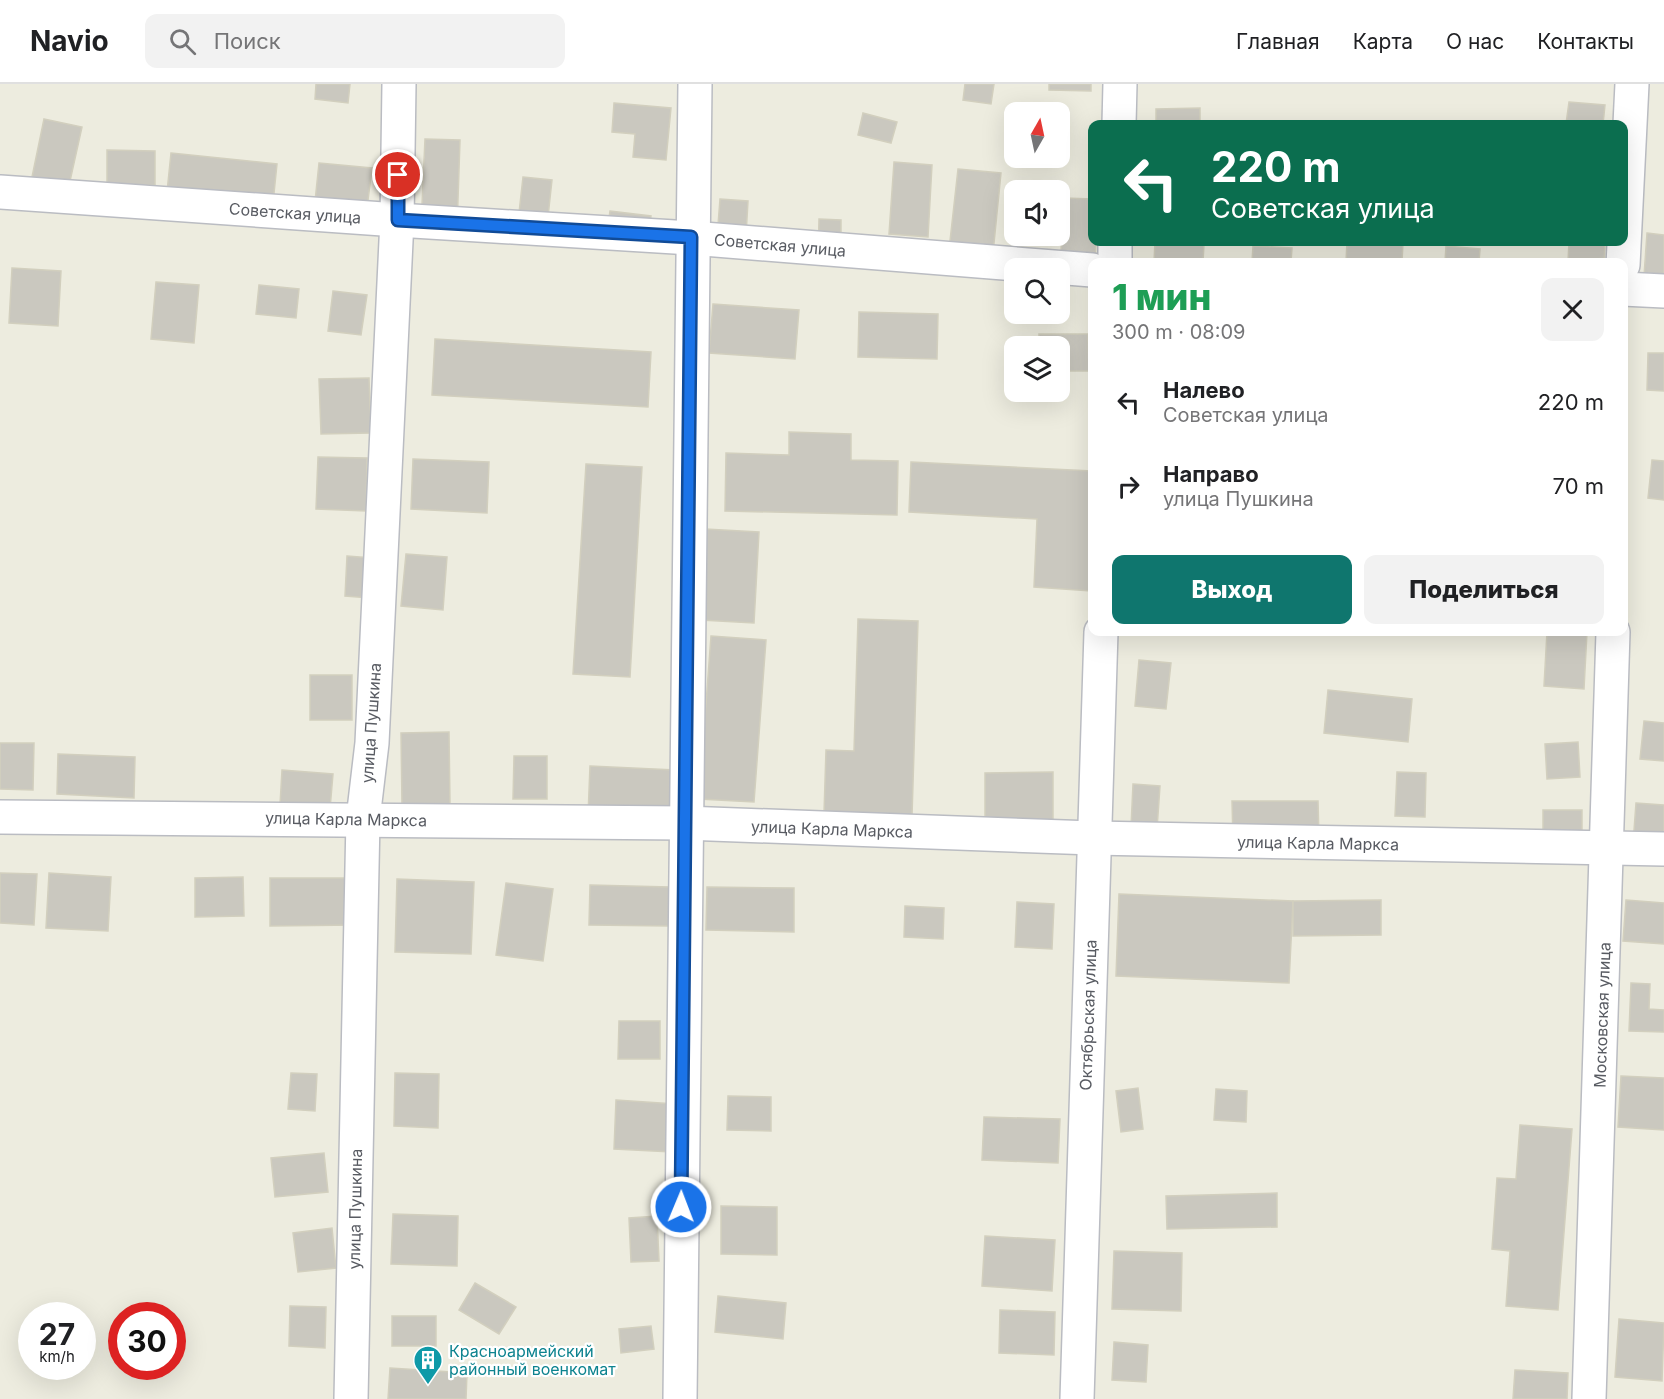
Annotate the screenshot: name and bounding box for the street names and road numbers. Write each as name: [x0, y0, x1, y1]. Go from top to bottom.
street label: Советская улица: [228, 198, 362, 228]
street label: Советская улица: [713, 229, 847, 261]
street label: улица Пушкина: [357, 662, 385, 784]
street label: улица Карла Маркса: [265, 808, 427, 830]
street label: улица Карла Маркса: [751, 816, 913, 842]
street label: улица Карла Маркса: [1237, 832, 1399, 854]
street label: Октябрьская улица: [1075, 939, 1101, 1091]
street label: Московская улица: [1589, 942, 1615, 1088]
street label: улица Пушкина: [344, 1148, 366, 1270]

